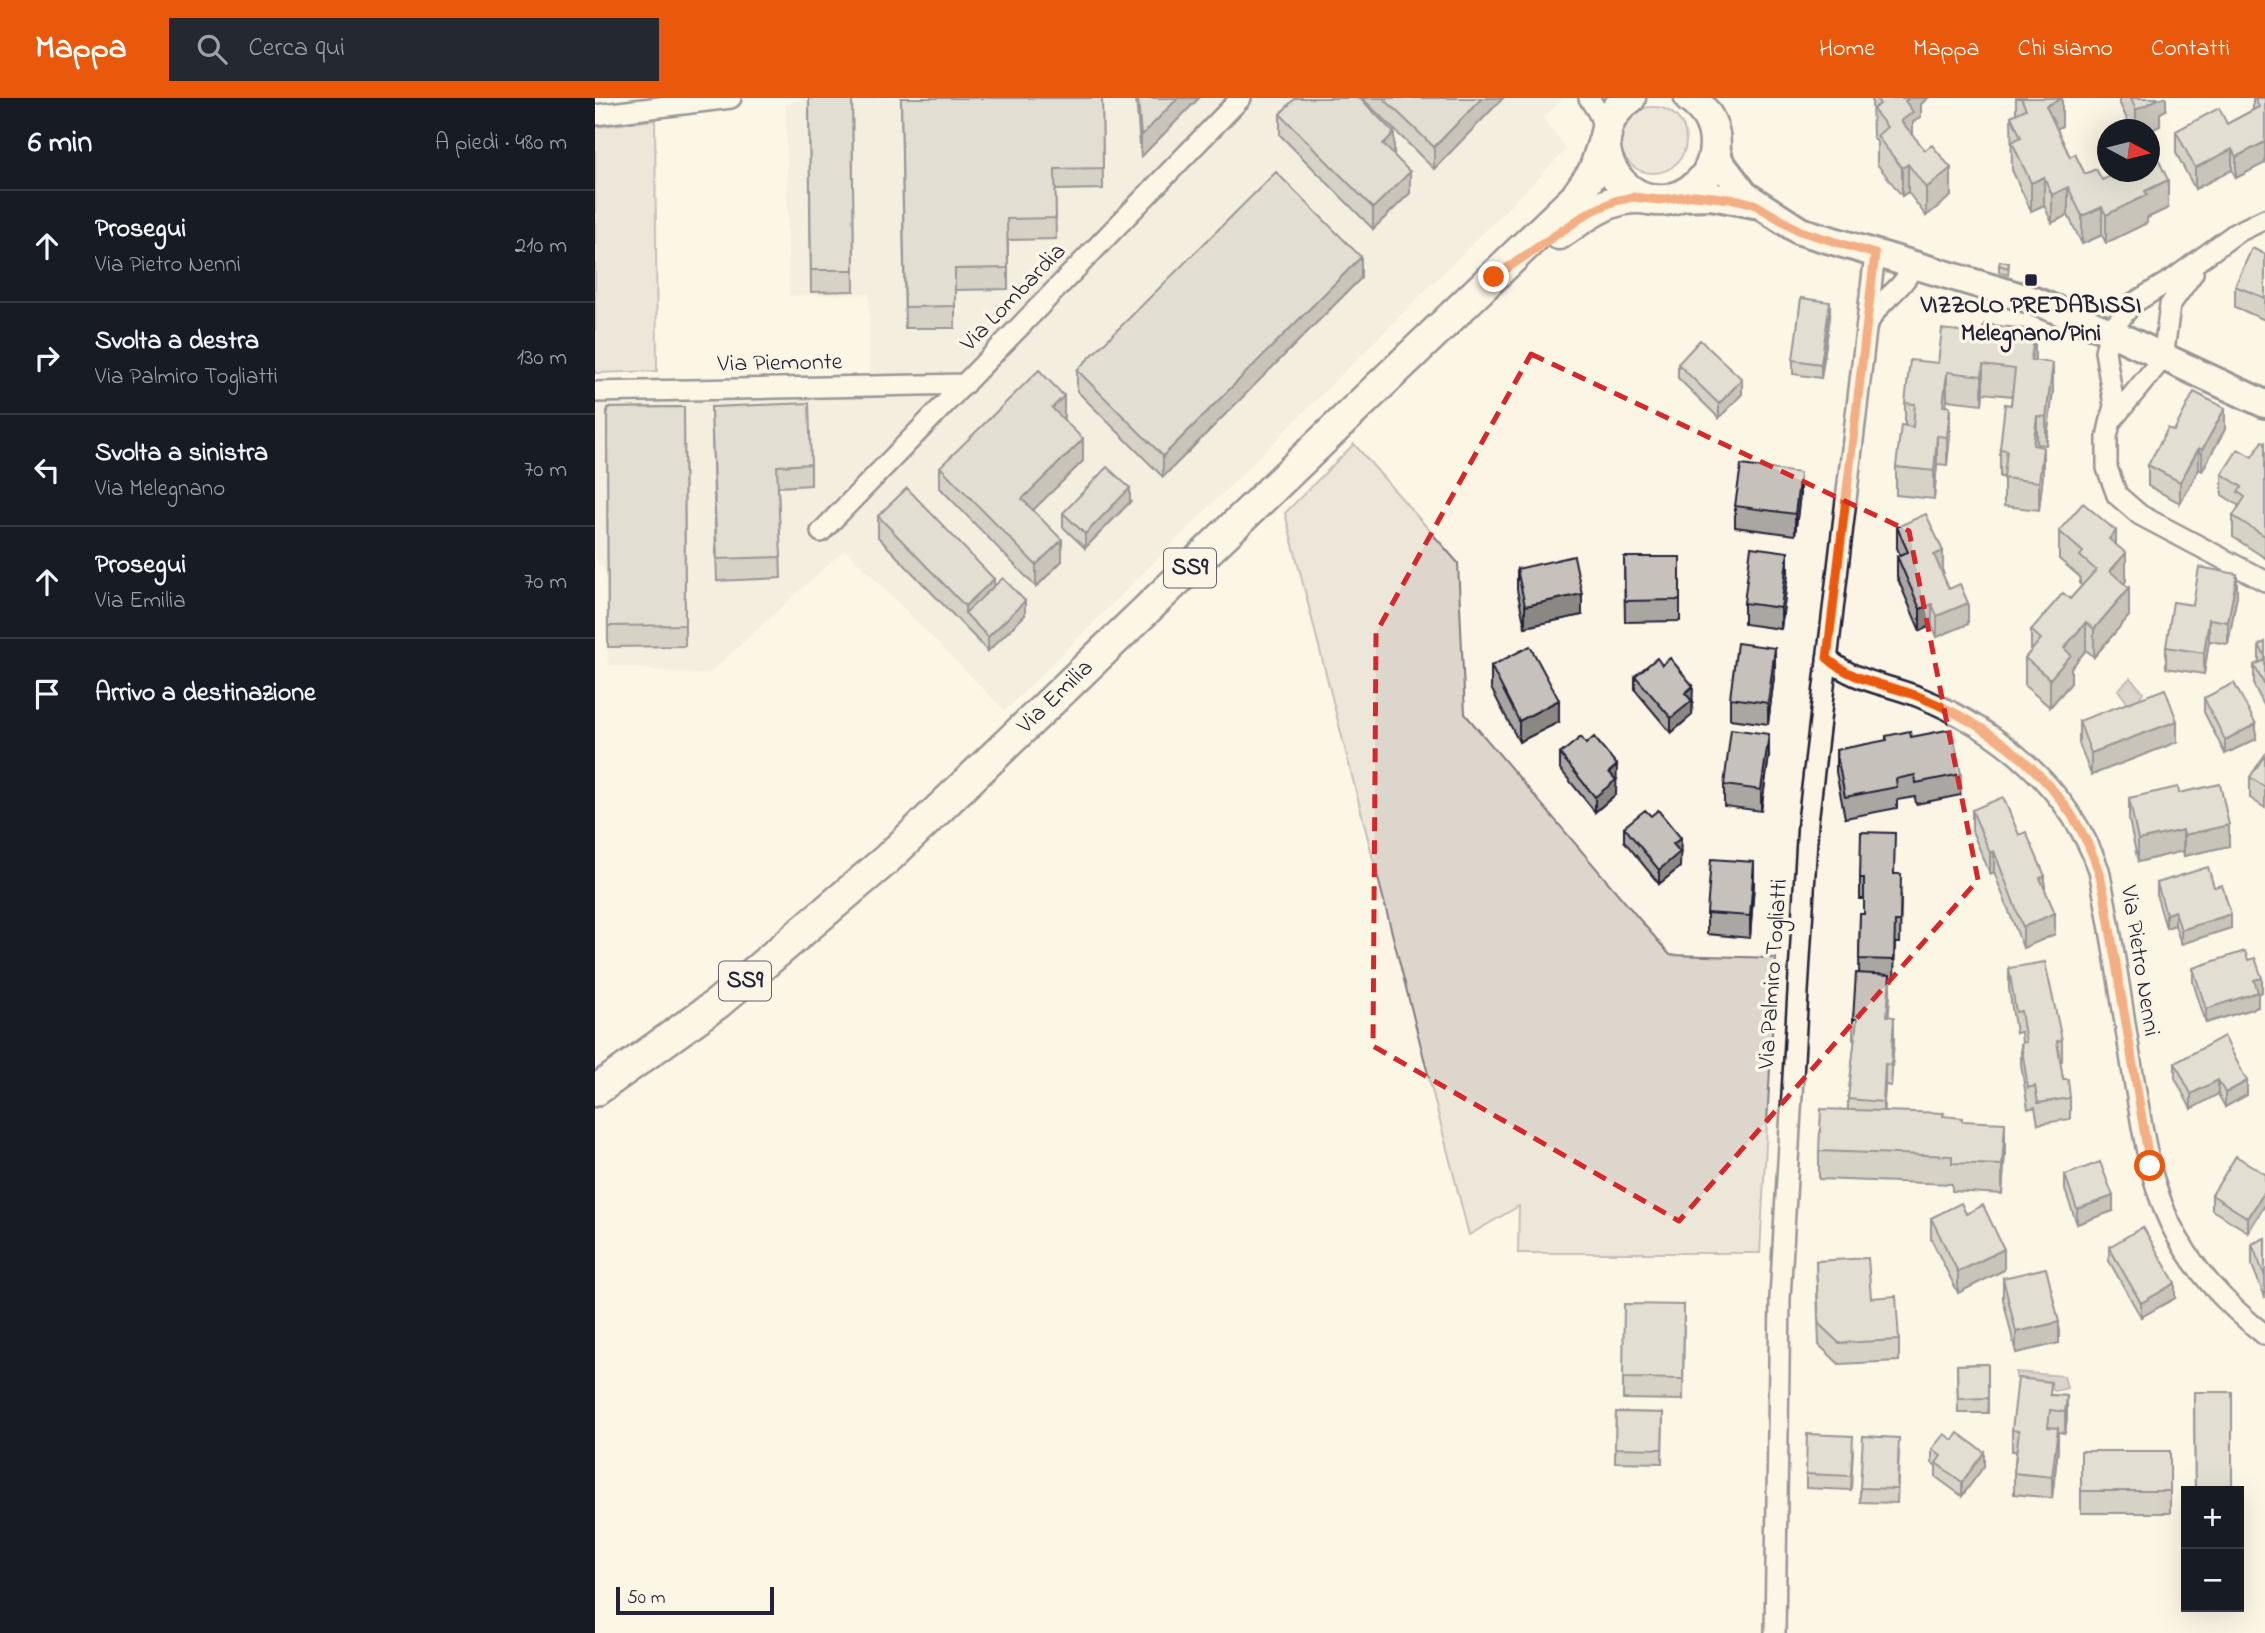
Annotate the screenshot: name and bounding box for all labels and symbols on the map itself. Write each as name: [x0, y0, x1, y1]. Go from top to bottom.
north arrow: [2097, 119, 2160, 182]
street label: Via Lombardia: [952, 236, 1075, 361]
route end: [1478, 261, 1509, 292]
marker: VIZZOLO PREDABISSI Melegnano/Pini: [2023, 272, 2039, 288]
place label: VIZZOLO PREDABISSI Melegnano/Pini: [1920, 289, 2141, 353]
street label: Via Piemonte: [716, 345, 843, 383]
road number: SS9: [1164, 548, 1216, 588]
street label: Via Emilia: [1009, 652, 1102, 743]
street label: Via Palmiro Togliatti: [1750, 878, 1798, 1071]
street label: Via Pietro Nenni: [2110, 882, 2168, 1039]
road number: SS9: [719, 961, 771, 1000]
route start: [2134, 1150, 2165, 1181]
scale bar: [616, 1584, 773, 1616]

